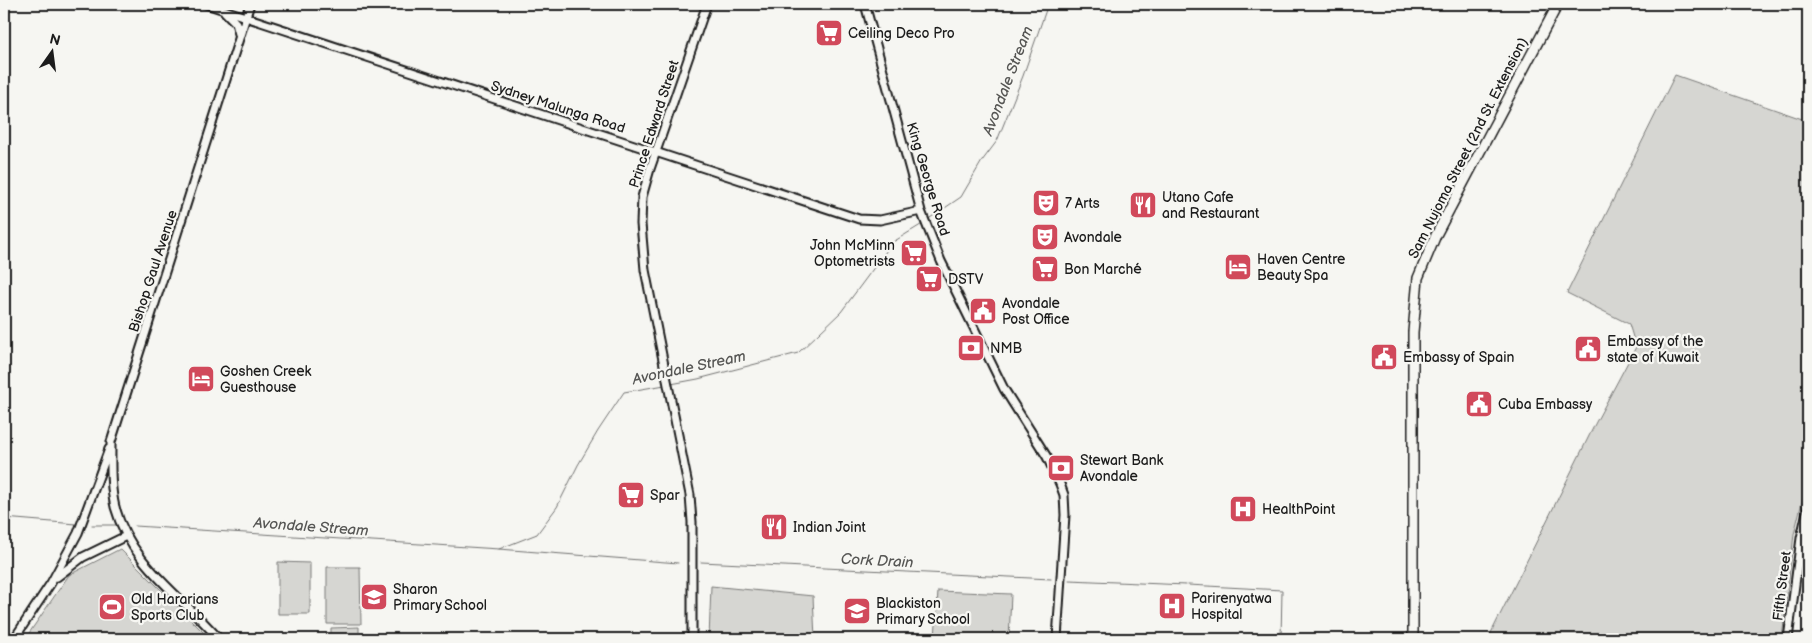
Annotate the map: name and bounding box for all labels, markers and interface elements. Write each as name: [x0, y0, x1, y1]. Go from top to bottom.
supermarket icon: Ceiling Deco Pro: [814, 18, 844, 48]
water label: Avondale Stream: [978, 24, 1038, 139]
place label: Ceiling Deco Pro: [848, 25, 955, 42]
north arrow: [28, 28, 78, 78]
text: N: [48, 30, 62, 49]
street label: Sam Nujoma Street (2nd St. Extension): [1405, 35, 1531, 261]
street label: Prince Edward Street: [625, 57, 683, 190]
street label: Sydney Malunga Road: [489, 77, 627, 137]
street label: King George Road: [903, 120, 953, 238]
theatre icon: 7 Arts: [1031, 188, 1061, 218]
place label: Utano Cafe and Restaurant: [1162, 189, 1260, 222]
restaurant icon: Utano Cafe and Restaurant: [1128, 190, 1158, 220]
place label: 7 Arts: [1065, 195, 1100, 212]
street label: Bishop Gaul Avenue: [125, 208, 181, 334]
theatre icon: Avondale: [1030, 222, 1060, 252]
place label: Avondale: [1064, 229, 1122, 246]
place label: John McMinn Optometrists: [810, 237, 895, 270]
supermarket icon: John McMinn Optometrists: [899, 238, 929, 268]
place label: Haven Centre Beauty Spa: [1257, 251, 1345, 284]
hotel icon: Haven Centre Beauty Spa: [1223, 252, 1253, 282]
supermarket icon: Bon Marché: [1030, 254, 1060, 284]
place label: Bon Marché: [1064, 261, 1142, 278]
supermarket icon: DSTV: [914, 264, 944, 294]
place label: DSTV: [948, 271, 984, 288]
place label: Avondale Post Office: [1002, 295, 1070, 328]
public building icon: Avondale Post Office: [968, 296, 998, 326]
bank icon: NMB: [956, 333, 986, 363]
place label: Embassy of the state of Kuwait: [1607, 333, 1703, 366]
public building icon: Embassy of the state of Kuwait: [1573, 334, 1603, 364]
place label: NMB: [990, 340, 1023, 357]
public building icon: Embassy of Spain: [1369, 342, 1399, 372]
water label: Avondale Stream: [630, 347, 747, 389]
place label: Embassy of Spain: [1403, 349, 1514, 366]
place label: Goshen Creek Guesthouse: [220, 363, 311, 396]
hotel icon: Goshen Creek Guesthouse: [186, 364, 216, 394]
public building icon: Cuba Embassy: [1464, 389, 1494, 419]
place label: Cuba Embassy: [1498, 396, 1593, 413]
place label: Stewart Bank Avondale: [1080, 452, 1164, 485]
bank icon: Stewart Bank Avondale: [1046, 453, 1076, 483]
supermarket icon: Spar: [616, 480, 646, 510]
place label: Spar: [650, 487, 681, 504]
hospital icon: HealthPoint: [1228, 494, 1258, 524]
place label: HealthPoint: [1262, 501, 1336, 518]
restaurant icon: Indian Joint: [759, 512, 789, 542]
water label: Avondale Stream: [252, 513, 369, 540]
place label: Indian Joint: [793, 519, 867, 536]
water label: Cork Drain: [840, 550, 914, 572]
street label: Fifth Street: [1769, 550, 1795, 622]
place label: Sharon Primary School: [393, 581, 487, 614]
school or university icon: Sharon Primary School: [359, 582, 389, 612]
place label: Parirenyatwa Hospital: [1191, 590, 1272, 623]
place label: Old Hararians Sports Club: [131, 591, 218, 624]
hospital icon: Parirenyatwa Hospital: [1157, 591, 1187, 621]
sports icon: Old Hararians Sports Club: [97, 592, 127, 622]
place label: Blackiston Primary School: [876, 595, 970, 628]
school or university icon: Blackiston Primary School: [842, 596, 872, 626]

